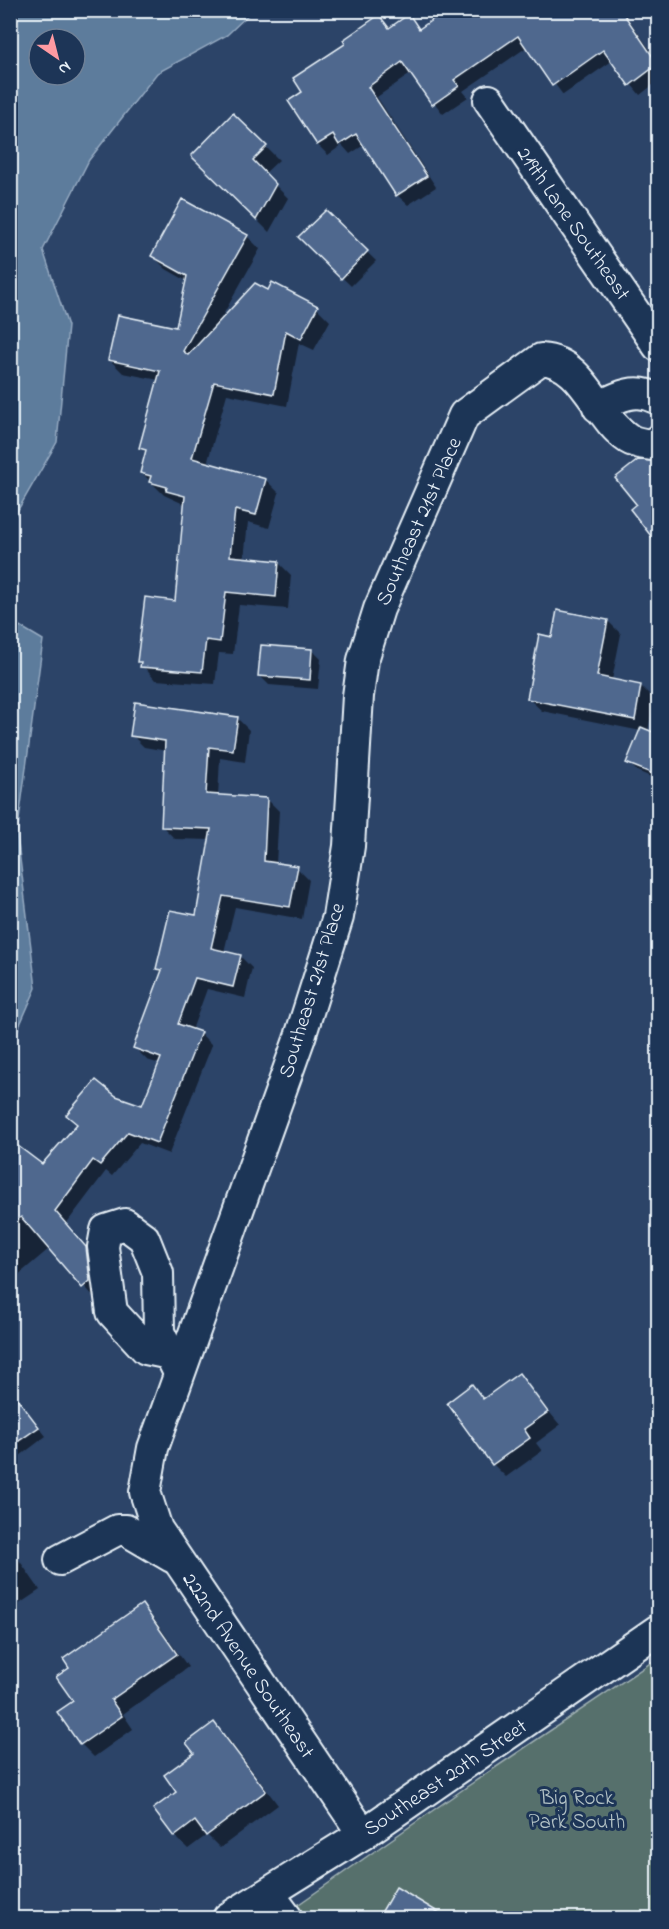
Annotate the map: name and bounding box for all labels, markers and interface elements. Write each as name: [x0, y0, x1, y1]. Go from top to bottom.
north arrow: [27, 27, 87, 87]
text: N: [53, 55, 76, 81]
street label: 219th Lane Southeast: [508, 141, 637, 307]
street label: Southeast 21st Place: [369, 432, 471, 611]
street label: Southeast 21st Place: [272, 899, 354, 1082]
street label: 222nd Avenue Southeast: [174, 1567, 321, 1765]
street label: Southeast 20th Street: [358, 1713, 534, 1845]
park label: Big Rock Park South: [529, 1784, 625, 1838]

